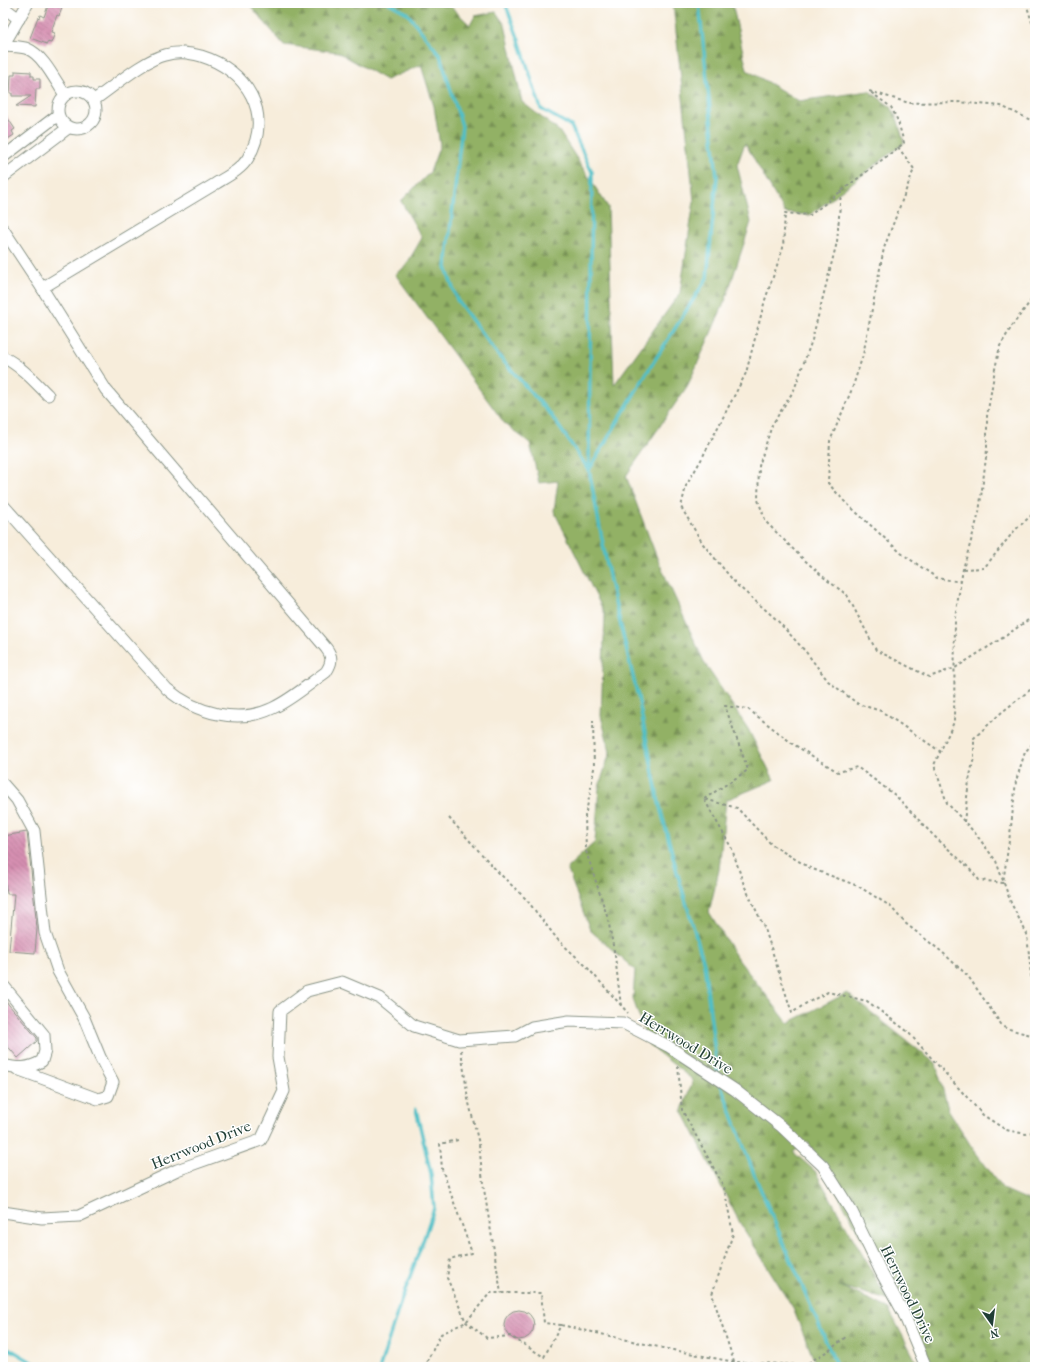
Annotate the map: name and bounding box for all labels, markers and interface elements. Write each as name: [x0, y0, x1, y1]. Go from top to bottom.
street label: Herrwood Drive: [636, 1008, 737, 1078]
street label: Herrwood Drive: [148, 1117, 254, 1173]
street label: Herrwood Drive: [877, 1242, 940, 1346]
north arrow: [972, 1304, 1012, 1344]
text: N: [988, 1326, 1000, 1341]

